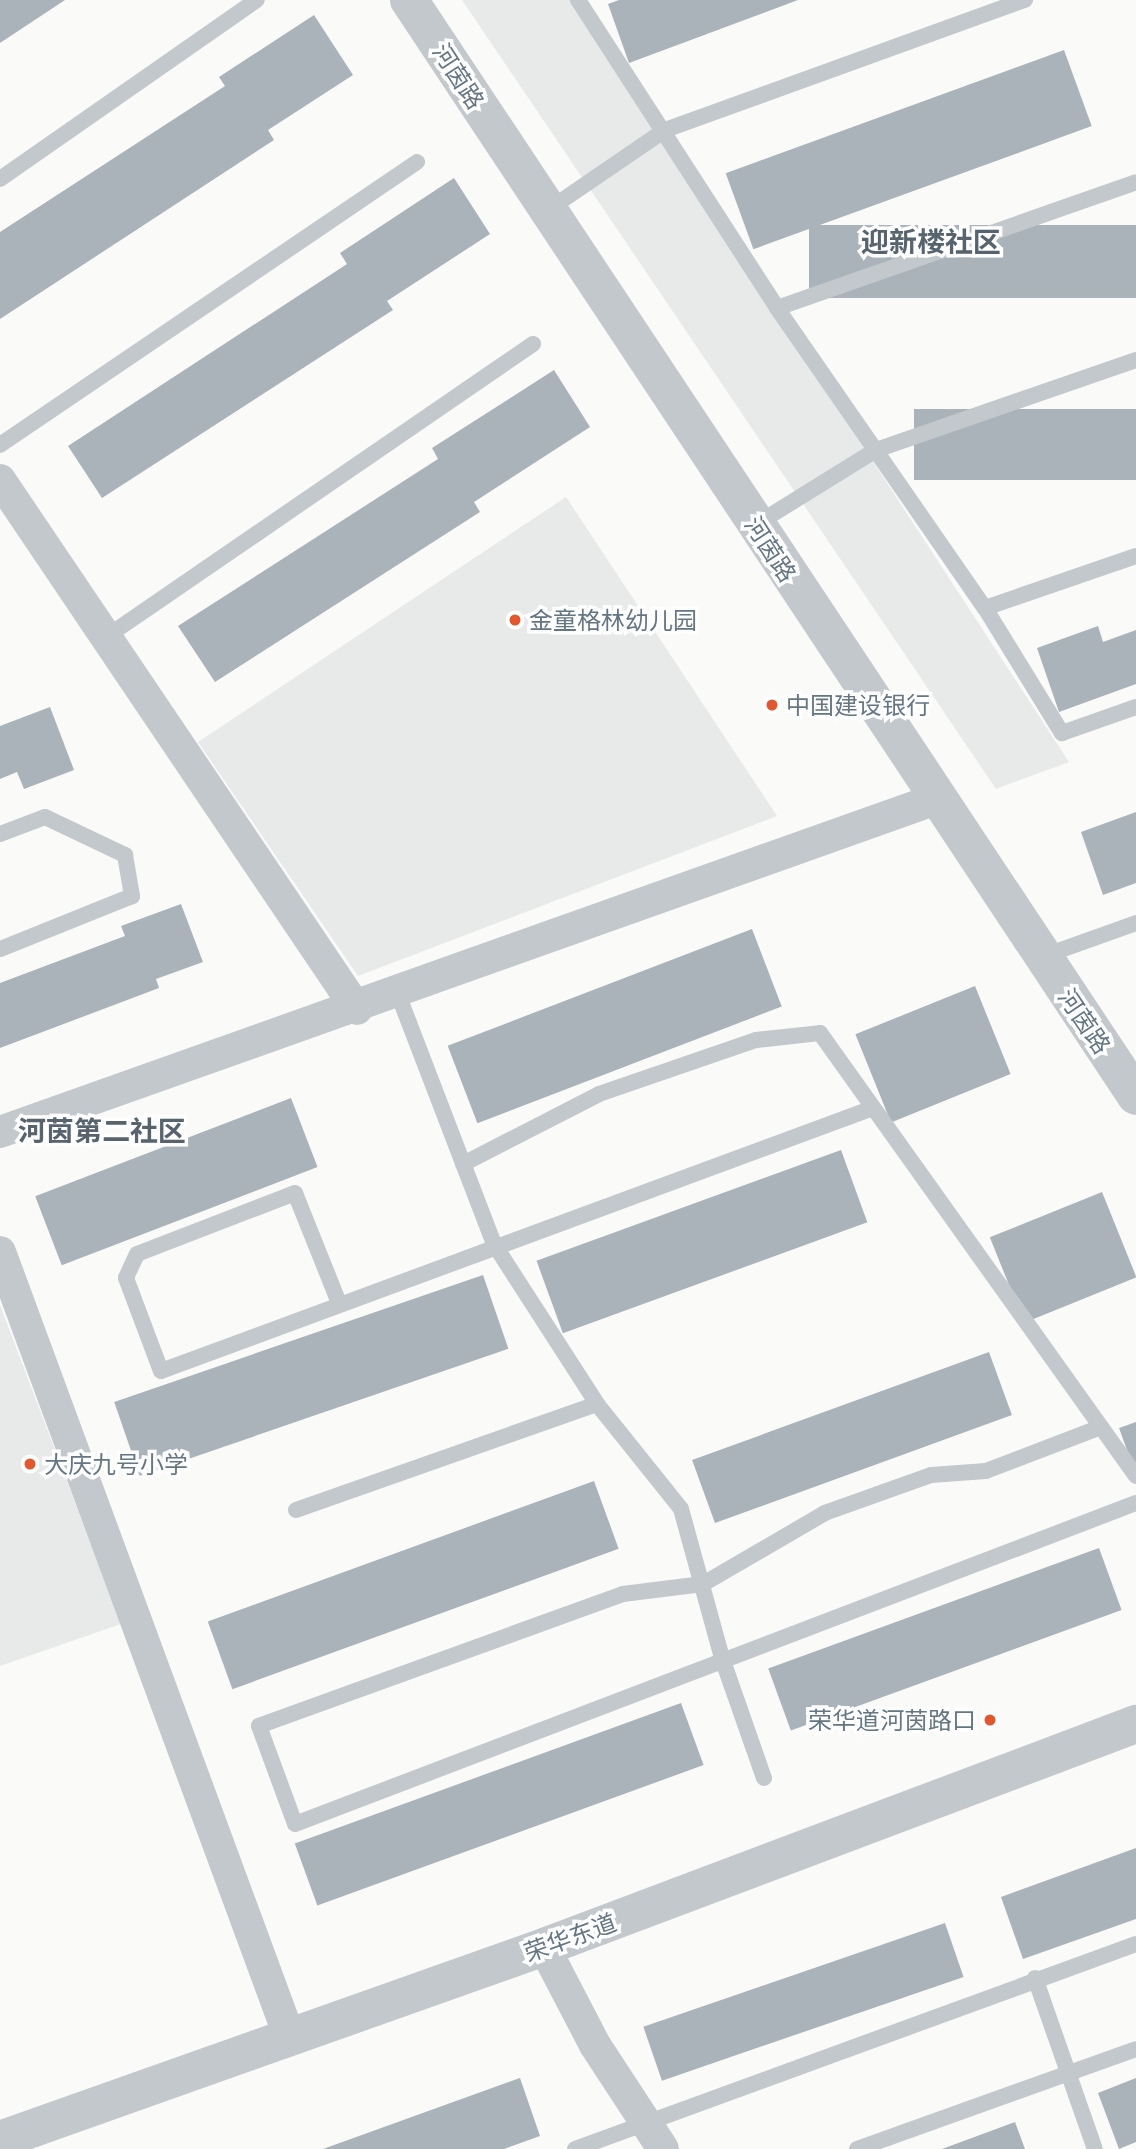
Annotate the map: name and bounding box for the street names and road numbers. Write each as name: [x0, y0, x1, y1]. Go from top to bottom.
street label: 河茵路: [427, 38, 491, 114]
street label: 河茵路: [739, 511, 803, 587]
street label: 河茵路: [1053, 983, 1117, 1059]
street label: 荣华东道: [520, 1907, 620, 1967]

